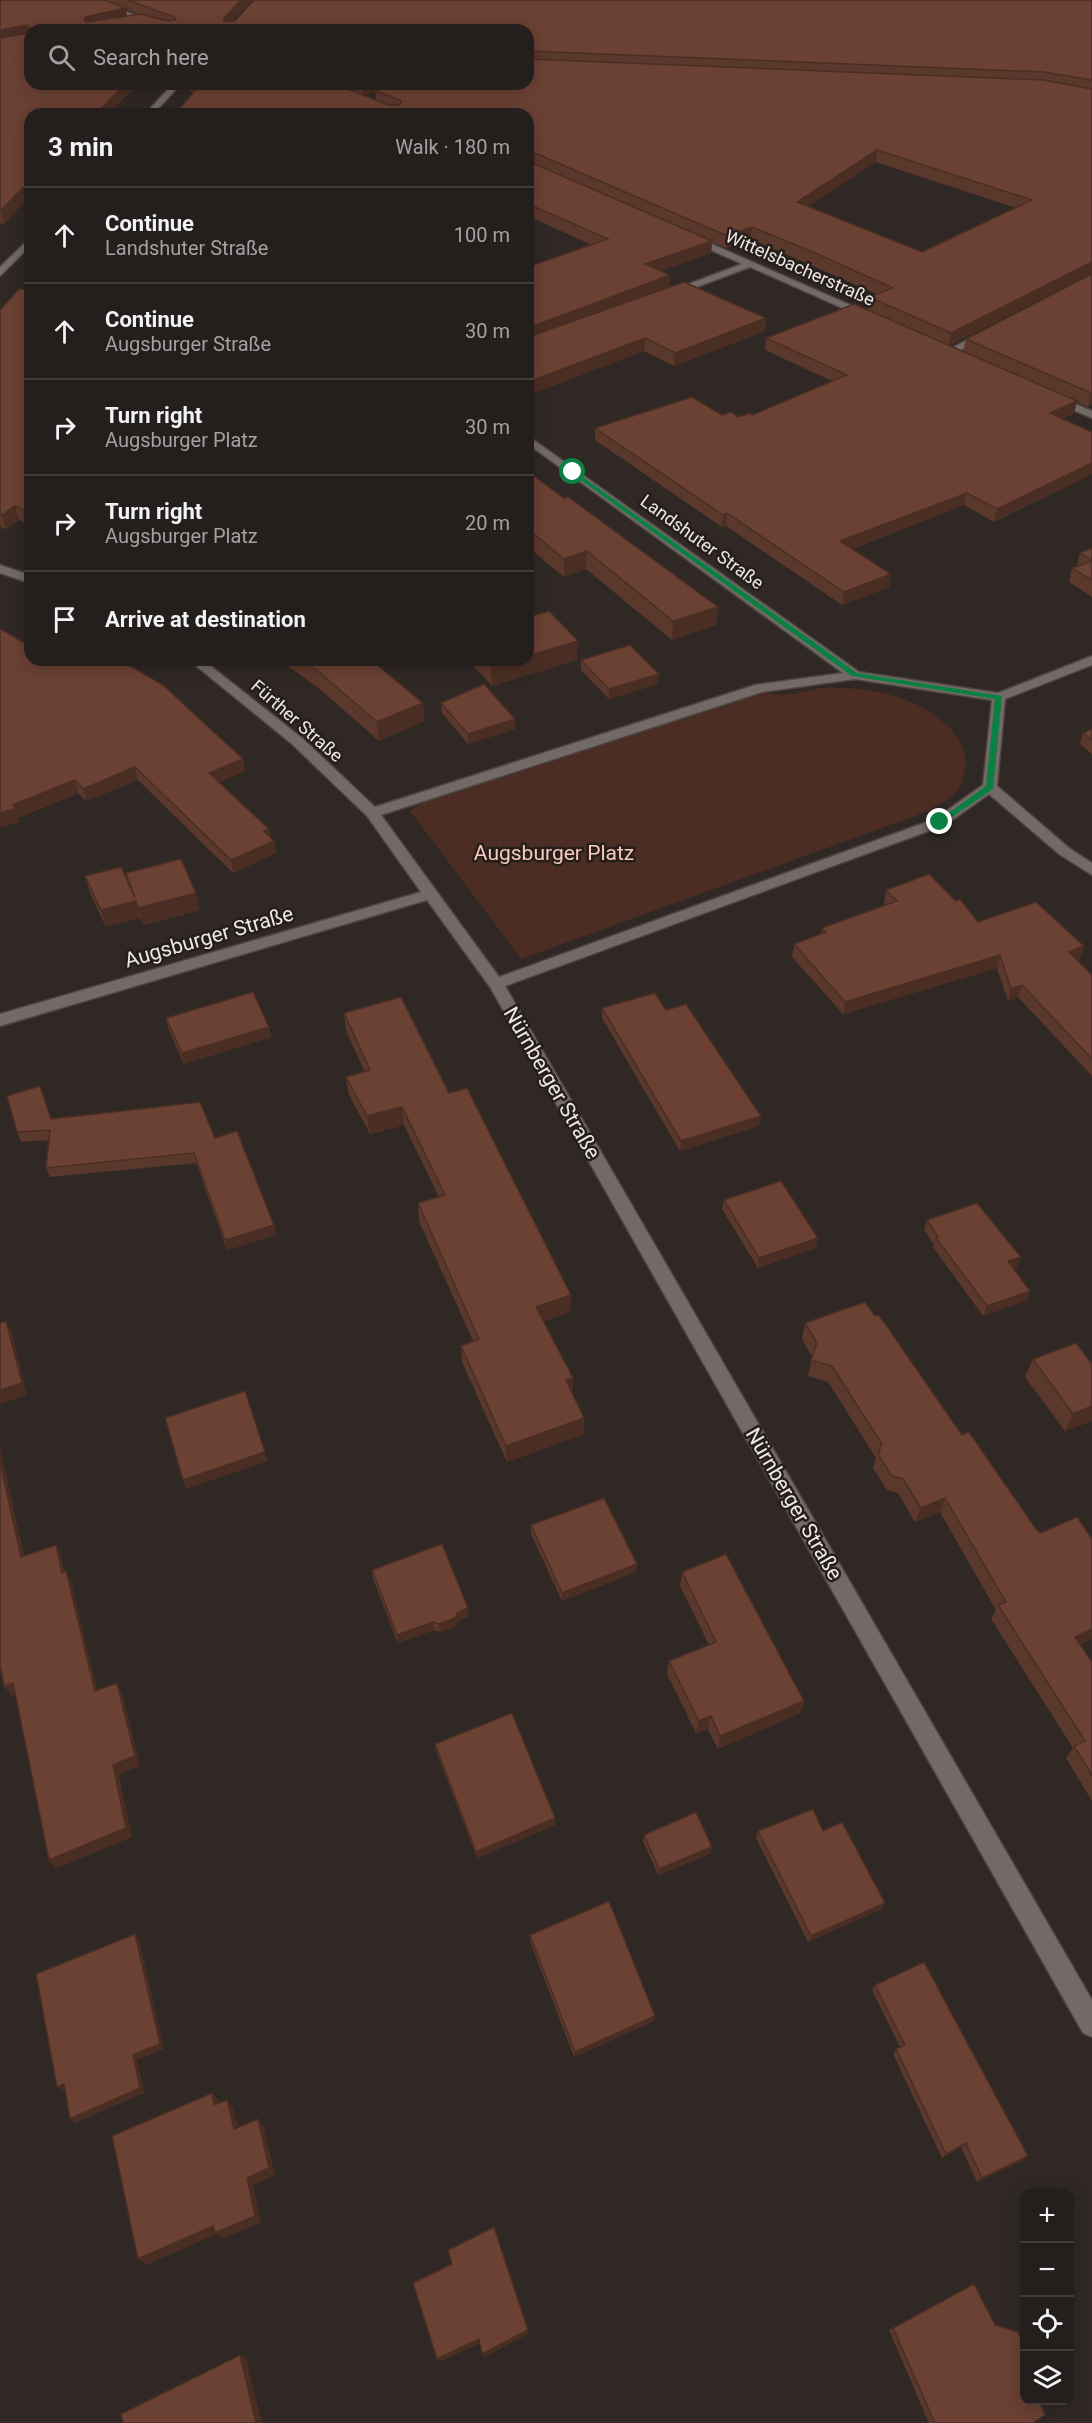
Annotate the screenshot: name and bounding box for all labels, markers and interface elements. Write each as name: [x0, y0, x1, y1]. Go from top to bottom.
search box: [24, 24, 534, 90]
icon: search: [45, 41, 78, 74]
text: Search here: [93, 45, 209, 70]
text: 3 min: [48, 132, 113, 162]
text: Walk · 180 m: [395, 135, 510, 159]
text: Continue: [105, 211, 194, 236]
icon: ahead: [48, 219, 81, 252]
text: 100 m: [454, 223, 510, 247]
street label: Wittelsbacherstraße: [722, 225, 878, 310]
text: Landshuter Straße: [105, 236, 268, 260]
text: Continue: [105, 307, 194, 332]
icon: ahead: [48, 315, 81, 348]
text: 30 m: [465, 319, 510, 343]
text: Augsburger Straße: [105, 332, 271, 356]
text: Turn right: [105, 403, 202, 428]
icon: right: [48, 411, 81, 444]
text: 30 m: [465, 415, 510, 439]
text: Augsburger Platz: [105, 428, 258, 452]
route start: [559, 458, 585, 484]
street label: Landshuter Straße: [637, 490, 768, 593]
text: Turn right: [105, 499, 202, 524]
icon: right: [48, 507, 81, 540]
text: 20 m: [465, 511, 510, 535]
text: Augsburger Platz: [105, 524, 258, 548]
icon: arrive: [48, 603, 81, 636]
text: Arrive at destination: [105, 607, 306, 632]
street label: Fürther Straße: [247, 675, 347, 766]
route end: [926, 808, 952, 834]
park label: Augsburger Platz: [474, 841, 634, 865]
street label: Augsburger Straße: [122, 901, 296, 973]
street label: Nürnberger Straße: [499, 1003, 605, 1163]
street label: Nürnberger Straße: [741, 1424, 847, 1584]
map controls: [1020, 2189, 1074, 2405]
button: +: [1020, 2189, 1074, 2243]
button: −: [1020, 2243, 1074, 2297]
button: locate: [1020, 2297, 1074, 2351]
button: layers: [1020, 2351, 1074, 2405]

